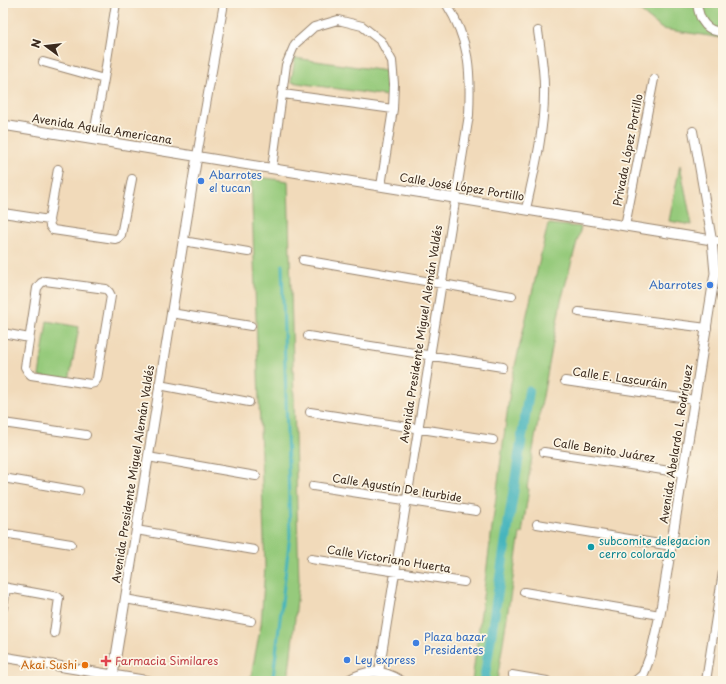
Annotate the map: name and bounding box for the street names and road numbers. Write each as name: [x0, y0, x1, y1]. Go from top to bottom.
street label: Privada López Portillo: [608, 92, 647, 208]
street label: Avenida Aguila Americana: [31, 109, 173, 148]
street label: Calle José López Portillo: [398, 168, 526, 205]
street label: Avenida Presidente Miguel Alemán Valdés: [395, 224, 446, 444]
street label: Calle E. Lascuráin: [572, 362, 669, 393]
street label: Avenida Abelardo L. Rodríguez: [655, 363, 696, 525]
street label: Avenida Presidente Miguel Alemán Valdés: [107, 364, 158, 584]
street label: Calle Benito Juárez: [552, 433, 656, 466]
street label: Calle Agustín De Iturbide: [331, 469, 463, 506]
street label: Calle Victoriano Huerta: [326, 540, 452, 577]

